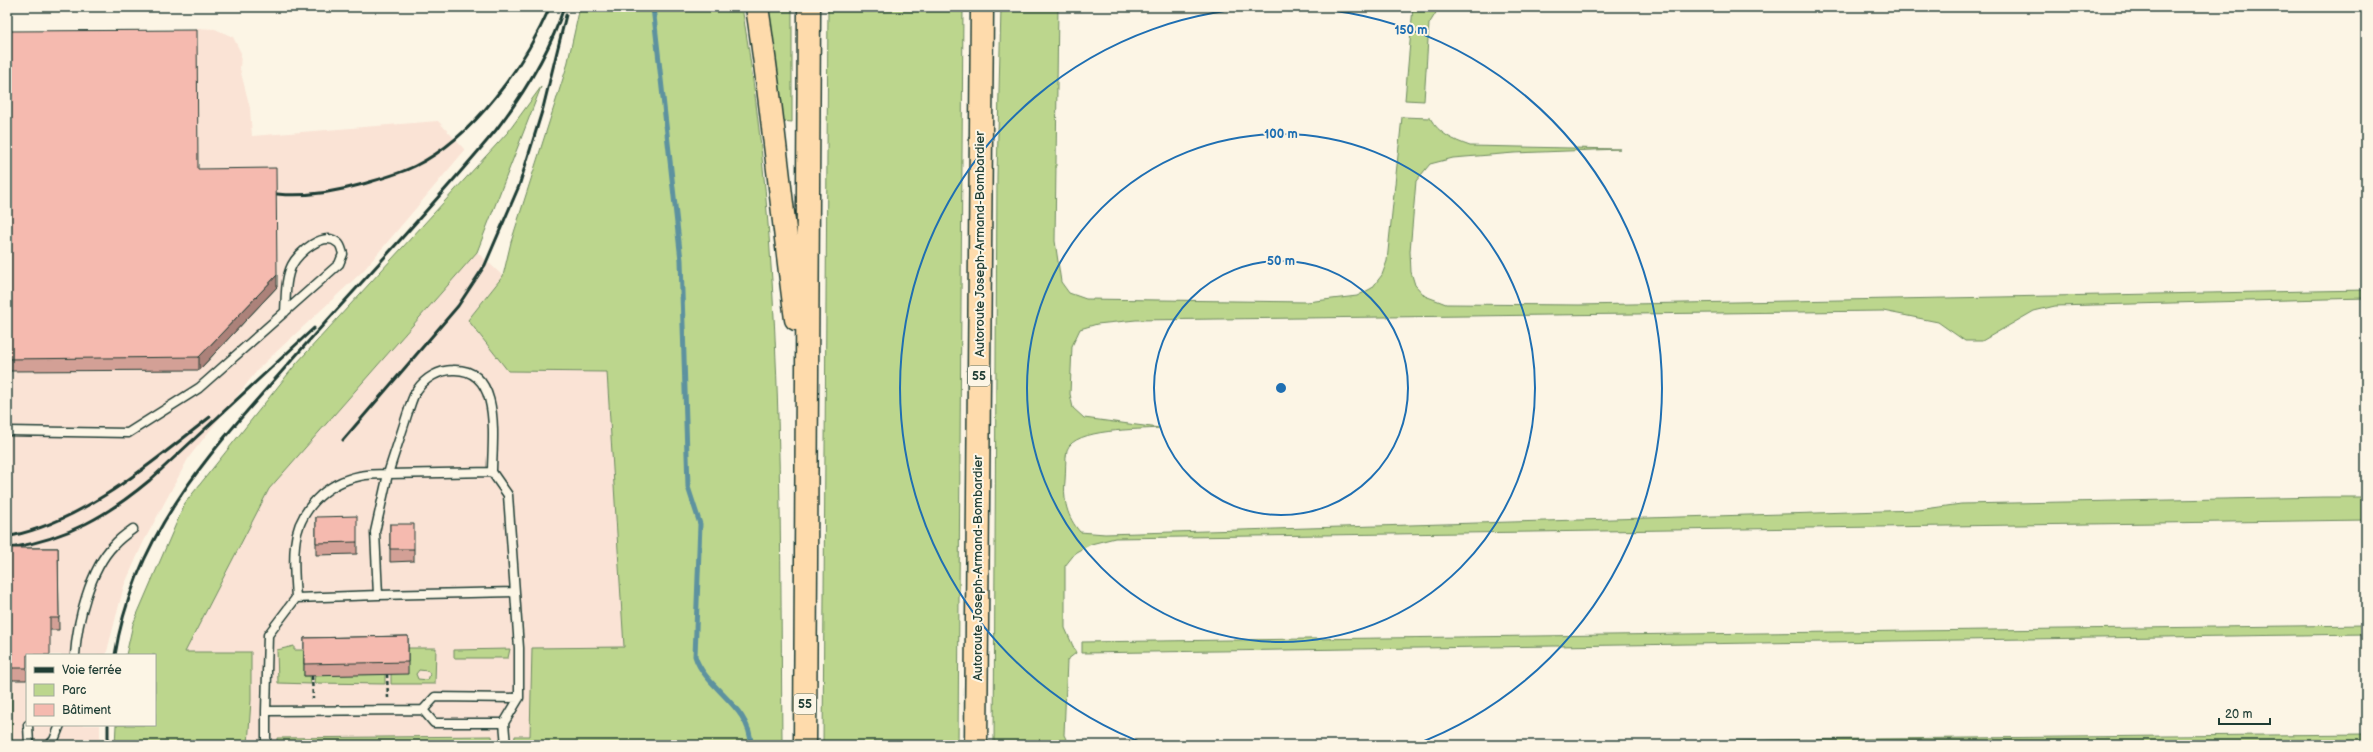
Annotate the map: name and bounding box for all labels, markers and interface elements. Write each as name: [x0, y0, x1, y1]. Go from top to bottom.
text: 150 m: [1395, 23, 1427, 38]
text: 100 m: [1264, 127, 1298, 142]
street label: Autoroute Joseph-Armand-Bombardier: [972, 131, 988, 357]
text: 50 m: [1267, 254, 1295, 269]
road number: 55: [968, 366, 990, 386]
centre of rings: [1274, 381, 1288, 395]
street label: Autoroute Joseph-Armand-Bombardier: [970, 455, 986, 681]
legend: [26, 654, 156, 726]
text: Voie ferrée: [62, 663, 122, 678]
text: Parc: [62, 683, 86, 698]
road number: 55: [794, 694, 816, 714]
scale bar: [2219, 700, 2270, 726]
text: Bâtiment: [62, 703, 111, 718]
text: 20 m: [2225, 707, 2252, 722]

